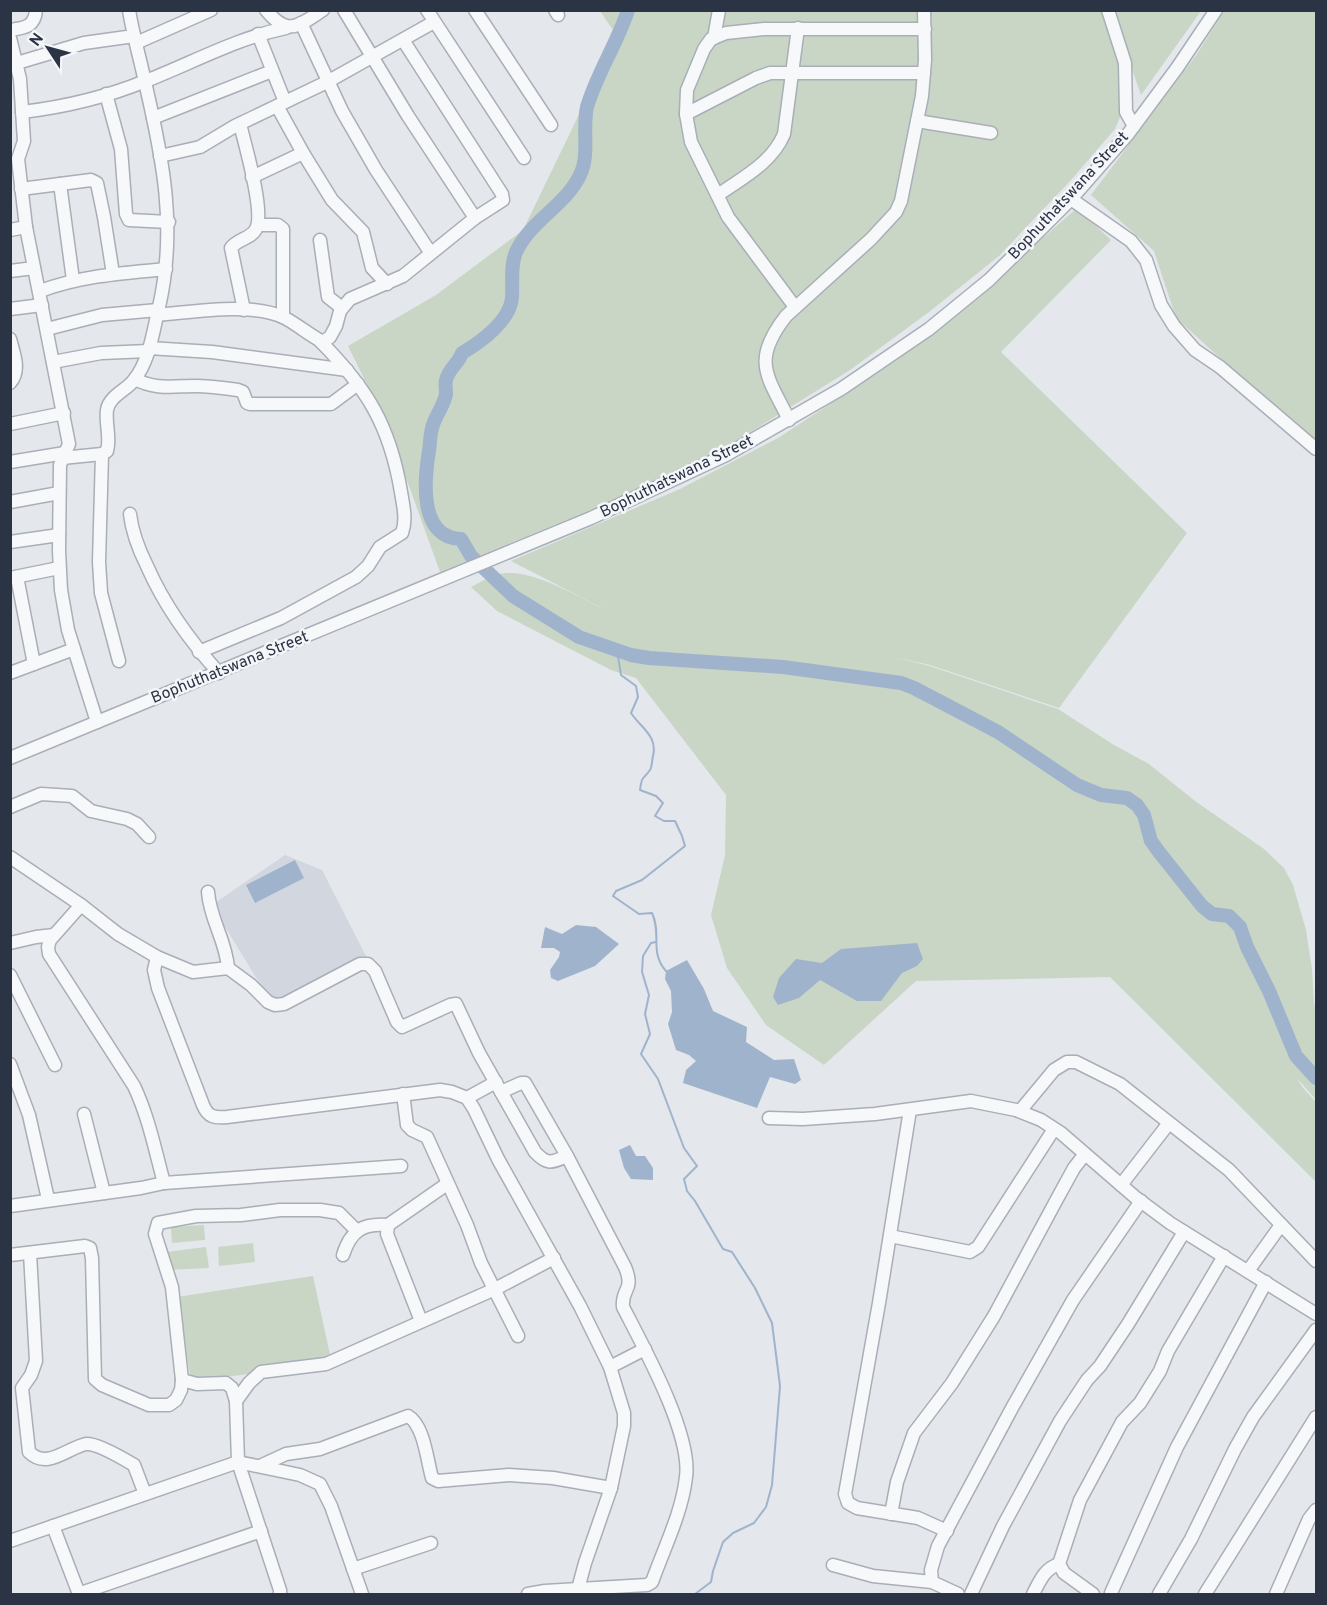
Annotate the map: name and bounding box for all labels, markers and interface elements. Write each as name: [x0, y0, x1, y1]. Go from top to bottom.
north arrow: [18, 18, 78, 78]
text: N: [26, 30, 49, 51]
street label: Bophuthatswana Street: [1004, 128, 1134, 264]
street label: Bophuthatswana Street: [597, 431, 757, 523]
street label: Bophuthatswana Street: [148, 627, 312, 709]

